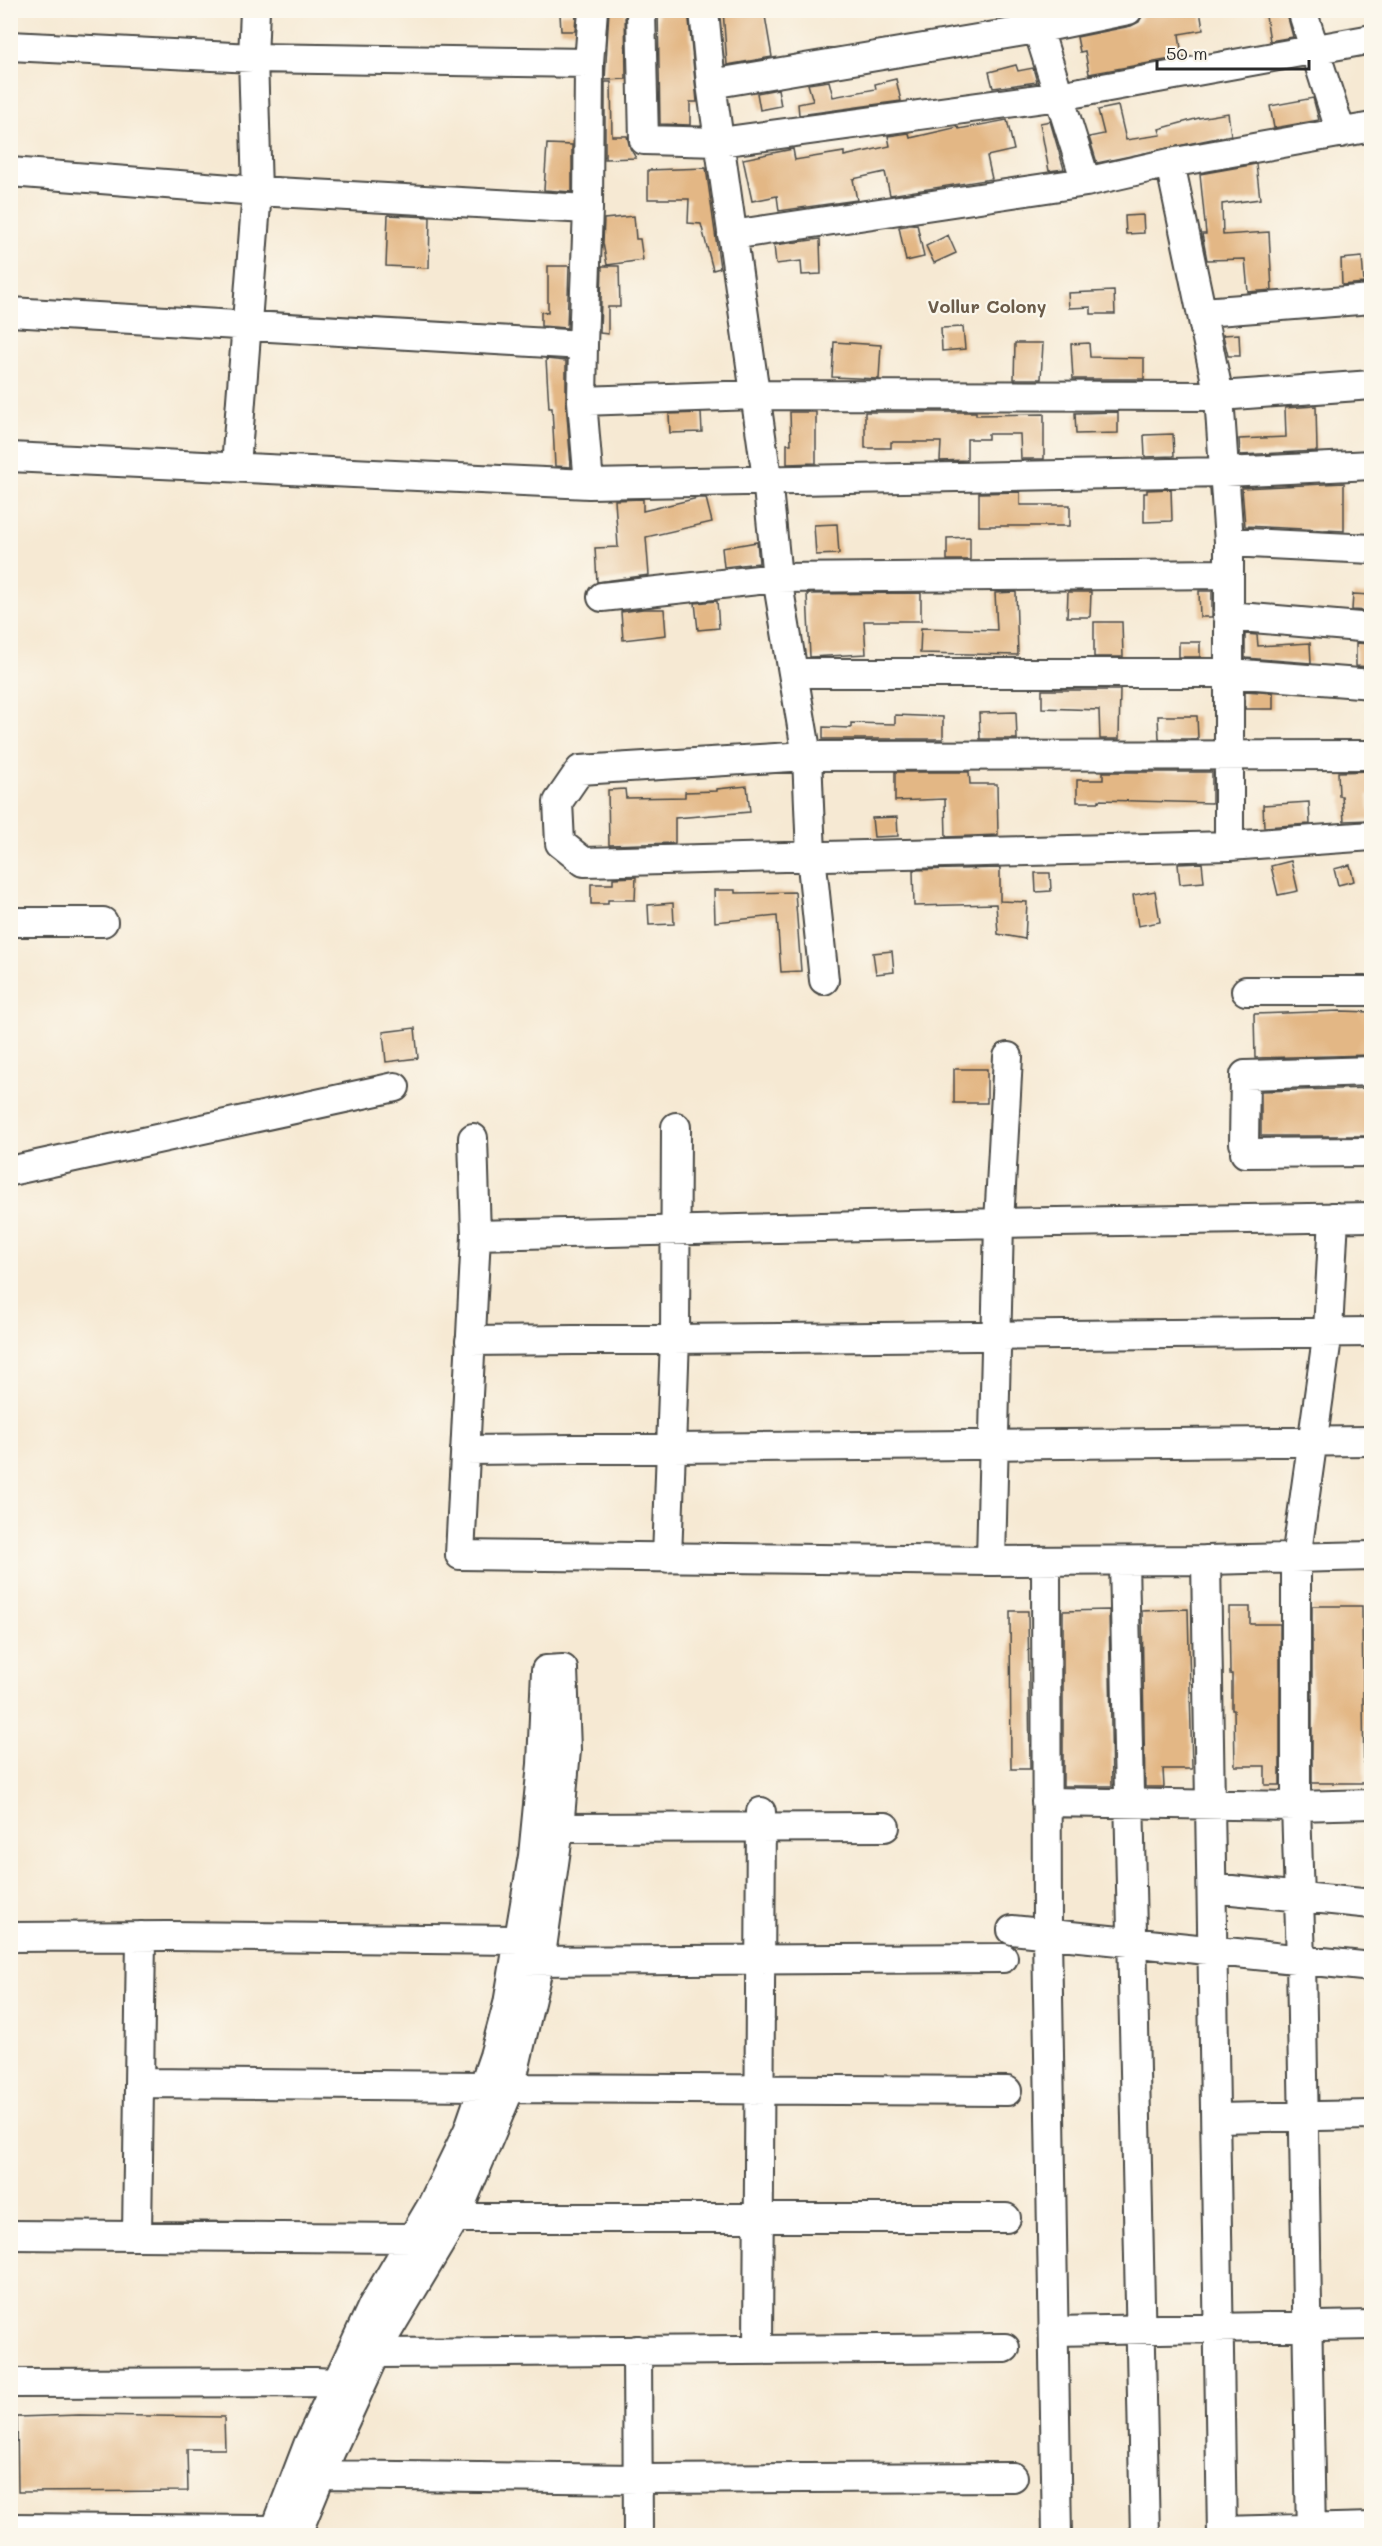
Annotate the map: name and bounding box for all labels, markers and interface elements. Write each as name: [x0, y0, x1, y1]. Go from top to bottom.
scale bar: [1157, 33, 1308, 71]
text: 50 m: [1166, 41, 1208, 65]
district label: Vollur Colony: [928, 294, 1047, 318]

